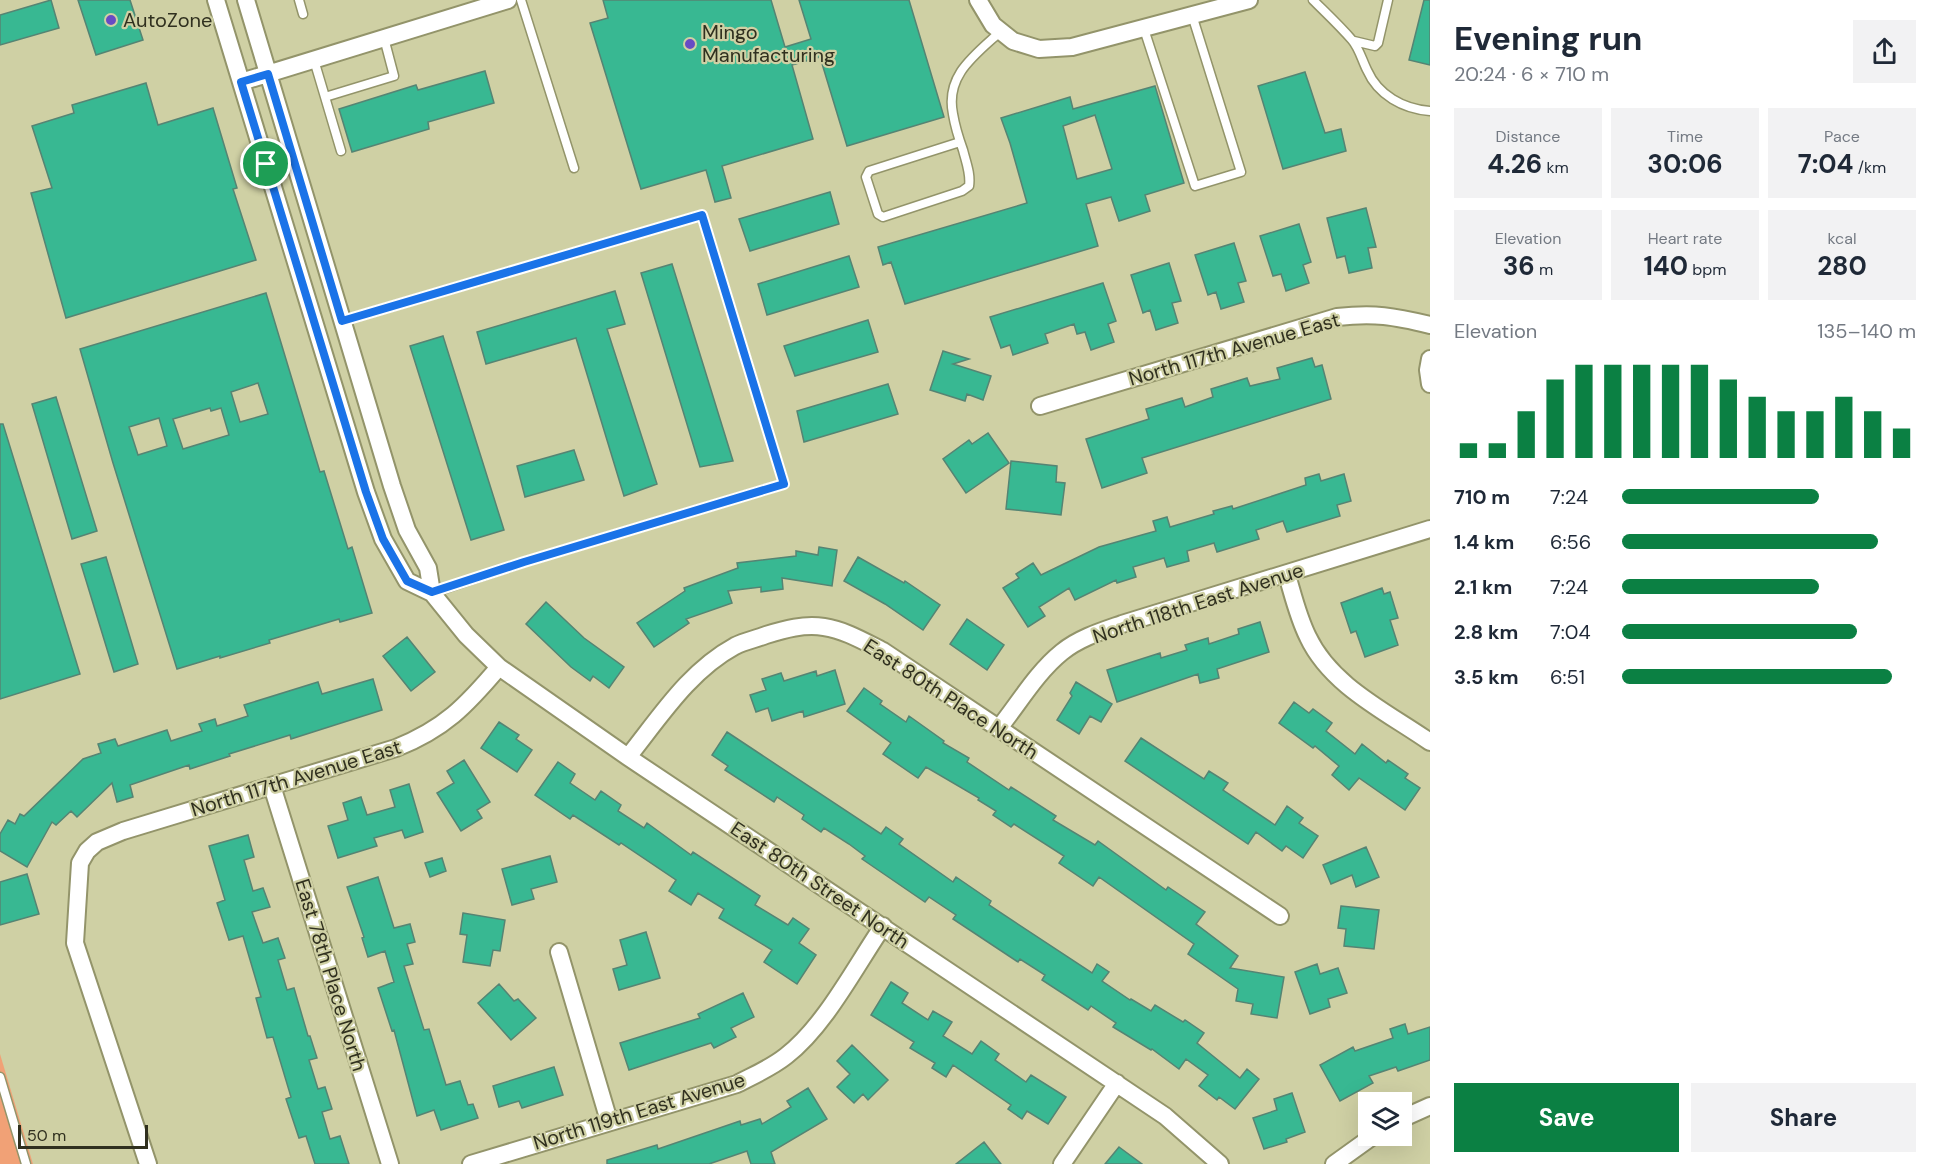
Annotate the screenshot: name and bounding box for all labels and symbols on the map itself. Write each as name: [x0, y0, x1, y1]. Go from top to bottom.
place label: AutoZone: [123, 7, 212, 33]
marker: AutoZone: [104, 13, 118, 27]
place label: Mingo Manufacturing: [702, 19, 835, 68]
marker: Mingo Manufacturing: [683, 37, 697, 51]
pin: [240, 138, 291, 189]
street label: North 117th Avenue East: [1125, 306, 1343, 392]
street label: North 118th East Avenue: [1089, 557, 1307, 649]
street label: East 80th Place North: [859, 633, 1043, 765]
street label: North 117th Avenue East: [188, 734, 404, 822]
street label: East 80th Street North: [726, 816, 914, 954]
street label: East 78th Place North: [289, 876, 373, 1074]
street label: North 119th East Avenue: [530, 1066, 748, 1156]
scale bar: [18, 1122, 148, 1150]

